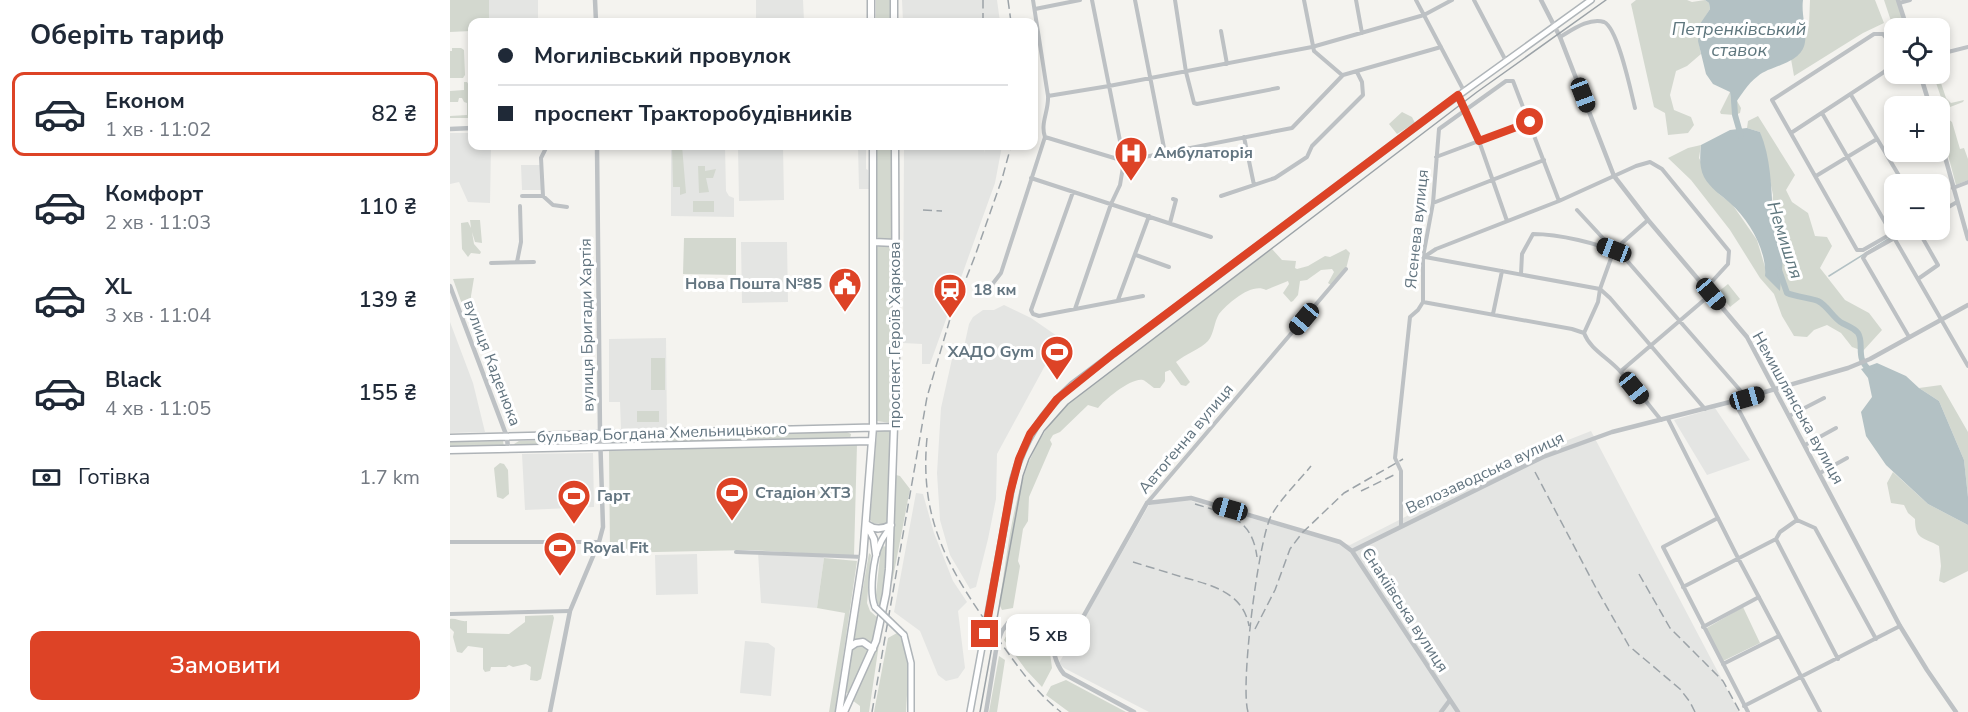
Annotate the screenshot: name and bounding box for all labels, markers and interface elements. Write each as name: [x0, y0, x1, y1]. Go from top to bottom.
text: Оберіть тариф: [30, 17, 224, 54]
water label: Петренківський ставок: [1672, 17, 1806, 62]
map controls: [1884, 18, 1950, 240]
button: locate: [1884, 18, 1950, 84]
text: Могилівський провулок: [534, 41, 791, 71]
car: [1568, 75, 1598, 115]
text: Економ: [105, 86, 185, 116]
icon: car: [33, 87, 87, 141]
button: +: [1884, 96, 1950, 162]
text: 82 ₴: [372, 99, 417, 129]
text: проспект Тракторобудівників: [534, 99, 852, 129]
route start: [1516, 108, 1543, 135]
text: 1 хв · 11:02: [105, 116, 211, 143]
hospital icon: Амбулаторія: [1113, 135, 1149, 182]
place label: Амбулаторія: [1154, 142, 1253, 164]
street label: Ясенева вулиця: [1400, 168, 1434, 290]
button: −: [1884, 174, 1950, 240]
text: Комфорт: [105, 179, 203, 209]
icon: car: [33, 180, 87, 234]
text: 110 ₴: [358, 192, 417, 222]
water label: Немишля: [1761, 198, 1809, 282]
text: 2 хв · 11:03: [105, 209, 211, 236]
car: [1594, 235, 1634, 265]
street label: вулиця Бригади Хартія: [574, 238, 600, 412]
street label: проспект Героїв Харкова: [884, 241, 906, 429]
public building icon: Нова Пошта №85: [827, 266, 863, 313]
text: XL: [105, 272, 132, 302]
station icon: 18 км: [932, 272, 968, 319]
icon: car: [33, 273, 87, 327]
place label: Нова Пошта №85: [685, 273, 822, 295]
car: [1693, 274, 1729, 314]
place label: 18 км: [973, 279, 1016, 301]
text: 139 ₴: [358, 285, 417, 315]
street label: вулиця Каденюка: [458, 297, 526, 429]
car: [1286, 299, 1322, 339]
text: 3 хв · 11:04: [105, 302, 211, 329]
street label: Немишлянська вулиця: [1747, 328, 1849, 488]
sports icon: ХАДО Gym: [1039, 334, 1075, 381]
place label: ХАДО Gym: [947, 341, 1034, 363]
text: Black: [105, 365, 161, 395]
icon: car: [33, 366, 87, 420]
car: [1616, 368, 1652, 408]
text: 155 ₴: [358, 378, 417, 408]
street label: Автоґенна вулиця: [1133, 379, 1239, 499]
car: [1727, 384, 1767, 412]
text: 4 хв · 11:05: [105, 395, 211, 422]
street label: бульвар Богдана Хмельницького: [537, 418, 787, 448]
street label: Велозаводська вулиця: [1402, 427, 1568, 519]
icon: cash: [30, 461, 63, 494]
text: Готівка: [78, 462, 150, 492]
text: 1.7 km: [359, 464, 420, 491]
sports icon: Стадіон ХТЗ: [714, 475, 750, 522]
sports icon: Гарт: [556, 478, 592, 525]
place label: Стадіон ХТЗ: [755, 482, 851, 504]
place label: Гарт: [597, 485, 631, 507]
car: [1210, 495, 1250, 523]
sports icon: Royal Fit: [542, 530, 578, 577]
place label: Royal Fit: [583, 537, 649, 559]
street label: Єнакіївська вулиця: [1356, 543, 1454, 677]
callout: 5 хв: [1006, 613, 1090, 655]
route end: [971, 620, 998, 647]
text: 5 хв: [1028, 621, 1068, 648]
button: Замовити: [30, 631, 420, 700]

